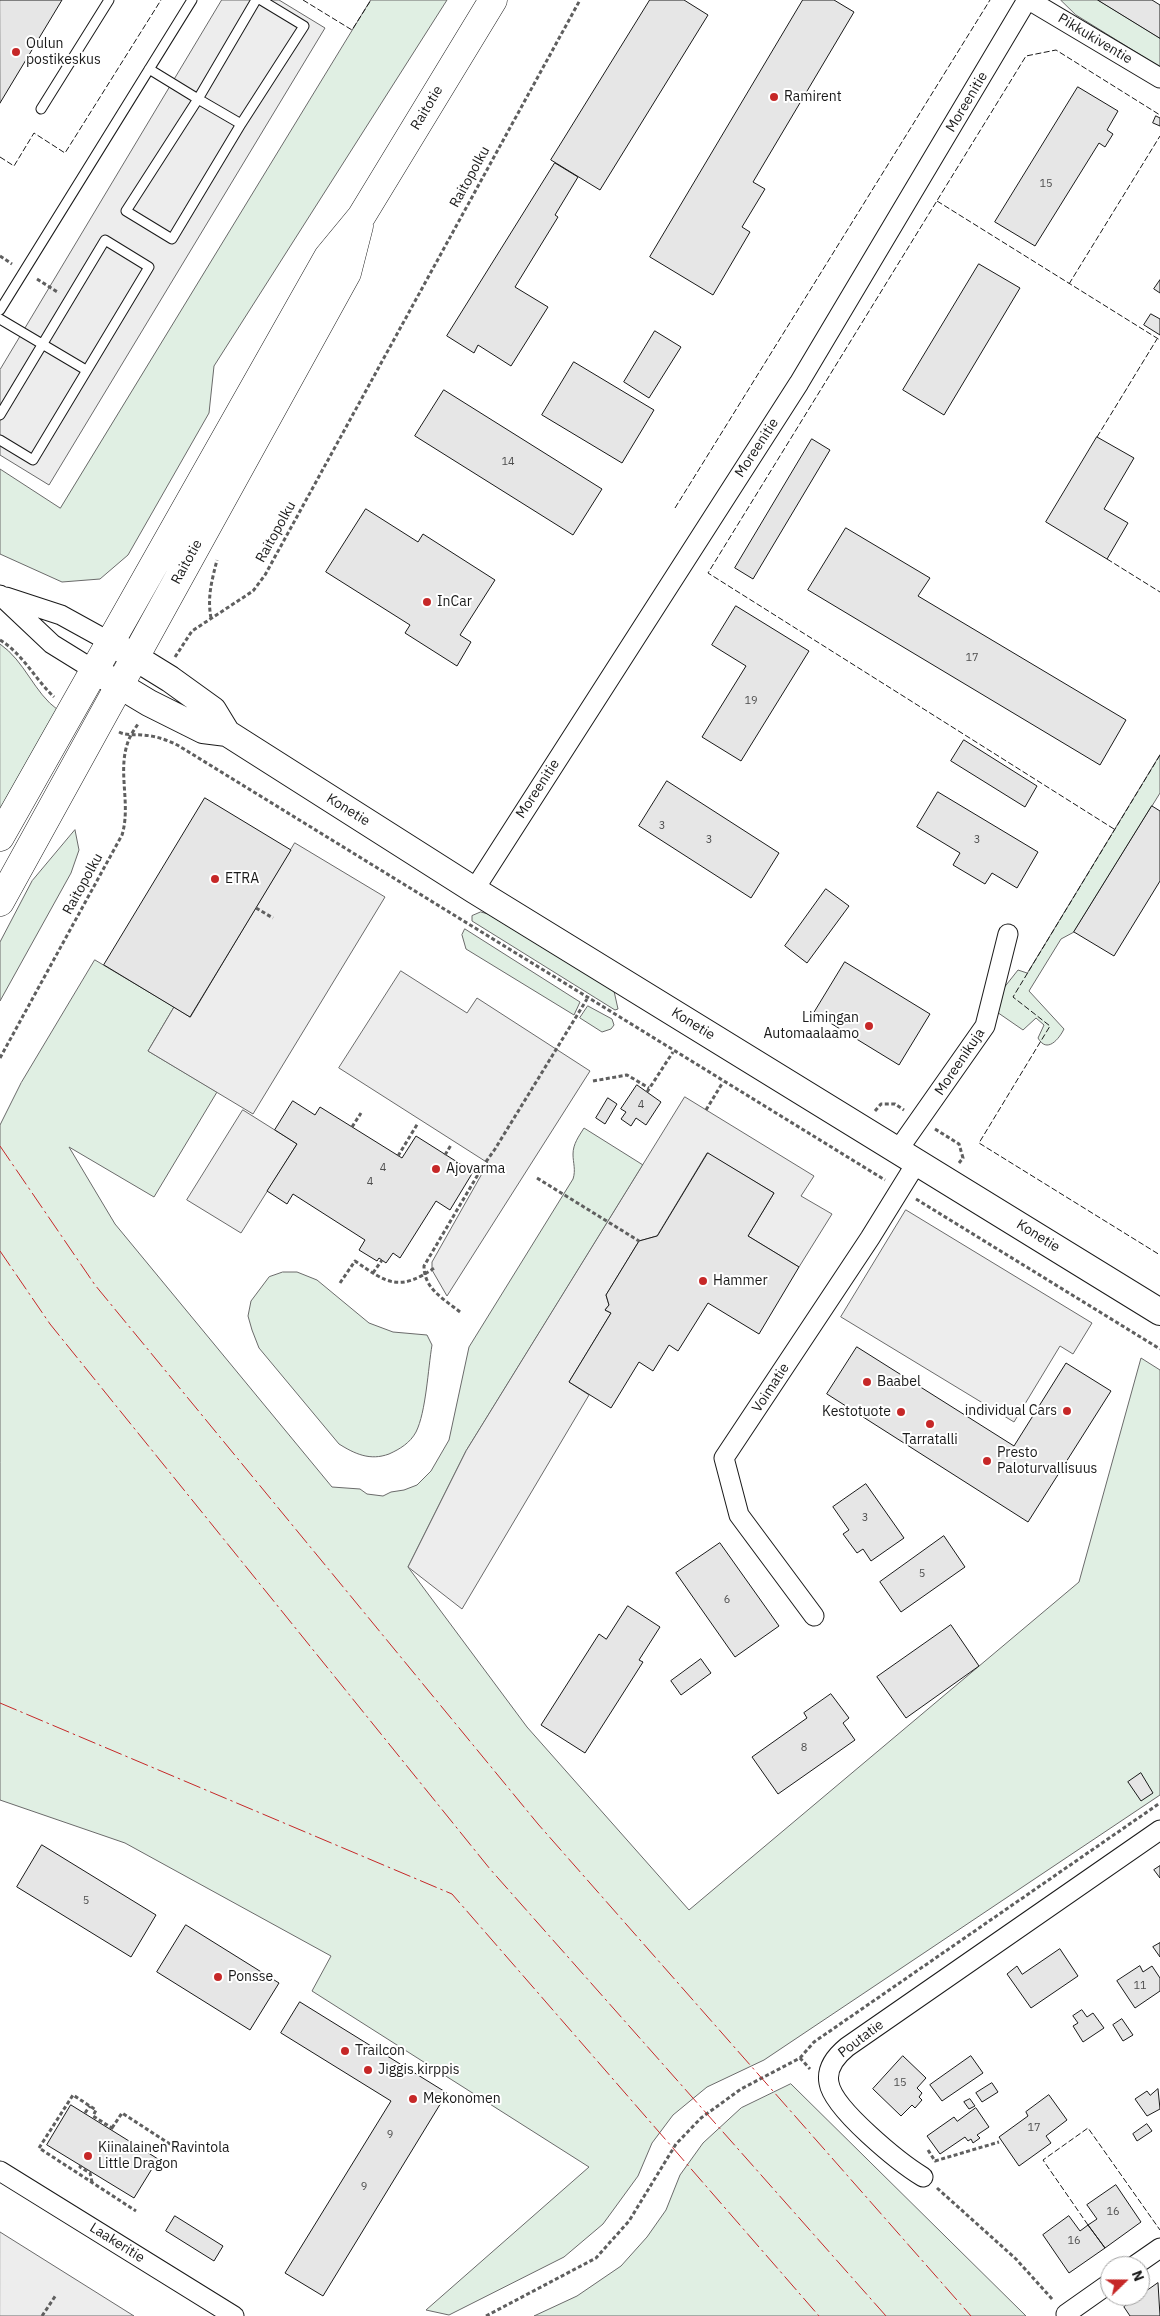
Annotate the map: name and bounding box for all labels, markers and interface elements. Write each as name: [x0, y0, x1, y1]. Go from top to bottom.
street label: Pikkukiventie: [1055, 10, 1135, 68]
place label: Oulun postikeskus: [26, 36, 101, 68]
marker: Oulun postikeskus: [10, 46, 22, 58]
street label: Moreenitie: [942, 69, 992, 135]
street label: Raitotie: [407, 83, 447, 133]
place label: Ramirent: [784, 89, 842, 105]
marker: Ramirent: [768, 91, 780, 103]
street label: Raitopolku: [446, 143, 494, 211]
house number: 15: [1039, 177, 1053, 191]
street label: Moreenitie: [732, 415, 782, 481]
house number: 14: [501, 455, 515, 469]
street label: Raitopolku: [252, 498, 300, 566]
street label: Raitotie: [168, 537, 206, 587]
place label: InCar: [437, 594, 472, 610]
marker: InCar: [421, 596, 433, 608]
house number: 17: [965, 651, 979, 665]
house number: 19: [744, 694, 758, 708]
street label: Moreenitie: [513, 756, 563, 822]
street label: Konetie: [323, 790, 373, 830]
house number: 3: [659, 819, 665, 833]
house number: 3: [706, 833, 712, 847]
house number: 3: [974, 833, 980, 847]
street label: Raitopolku: [59, 850, 107, 918]
place label: ETRA: [225, 871, 259, 887]
marker: ETRA: [209, 873, 221, 885]
street label: Konetie: [668, 1004, 718, 1044]
place label: Limingan Automaalaamo: [763, 1010, 859, 1042]
marker: Limingan Automaalaamo: [863, 1020, 875, 1032]
street label: Moreenikuja: [931, 1025, 989, 1099]
house number: 4: [638, 1098, 644, 1112]
house number: 4: [380, 1161, 386, 1175]
place label: Ajovarma: [446, 1161, 505, 1177]
marker: Ajovarma: [430, 1163, 442, 1175]
house number: 4: [367, 1175, 373, 1189]
street label: Konetie: [1013, 1216, 1063, 1256]
place label: Hammer: [713, 1273, 768, 1289]
marker: Hammer: [697, 1275, 709, 1287]
street label: Voimatie: [749, 1360, 793, 1416]
place label: Baabel: [877, 1374, 921, 1390]
marker: Baabel: [861, 1376, 873, 1388]
place label: individual Cars: [965, 1403, 1057, 1419]
place label: Kestotuote: [822, 1404, 891, 1420]
marker: individual Cars: [1061, 1405, 1073, 1417]
marker: Kestotuote: [895, 1406, 907, 1418]
marker: Tarratalli: [924, 1418, 936, 1430]
place label: Tarratalli: [902, 1432, 958, 1448]
place label: Presto Paloturvallisuus: [997, 1445, 1097, 1478]
marker: Presto Paloturvallisuus: [981, 1455, 993, 1467]
house number: 3: [862, 1511, 868, 1525]
house number: 5: [919, 1567, 925, 1581]
house number: 6: [724, 1593, 730, 1607]
house number: 8: [801, 1741, 807, 1755]
house number: 5: [83, 1894, 89, 1908]
place label: Ponsse: [228, 1969, 273, 1985]
marker: Ponsse: [212, 1971, 224, 1983]
house number: 11: [1133, 1979, 1147, 1993]
street label: Poutatie: [835, 2016, 887, 2062]
place label: Trailcon: [355, 2043, 405, 2059]
marker: Trailcon: [339, 2045, 351, 2057]
place label: Jiggis kirppis: [378, 2062, 460, 2078]
marker: Jiggis kirppis: [362, 2064, 374, 2076]
house number: 15: [893, 2076, 907, 2090]
place label: Mekonomen: [423, 2091, 501, 2107]
marker: Mekonomen: [407, 2093, 419, 2105]
house number: 17: [1027, 2121, 1041, 2135]
house number: 9: [387, 2128, 393, 2142]
place label: Kiinalainen Ravintola Little Dragon: [98, 2140, 229, 2172]
marker: Kiinalainen Ravintola Little Dragon: [82, 2150, 94, 2162]
house number: 9: [361, 2180, 367, 2194]
house number: 16: [1106, 2205, 1120, 2219]
street label: Laakeritie: [86, 2220, 148, 2266]
house number: 16: [1067, 2234, 1081, 2248]
north arrow: [1100, 2256, 1150, 2306]
text: N: [1128, 2268, 1148, 2284]

